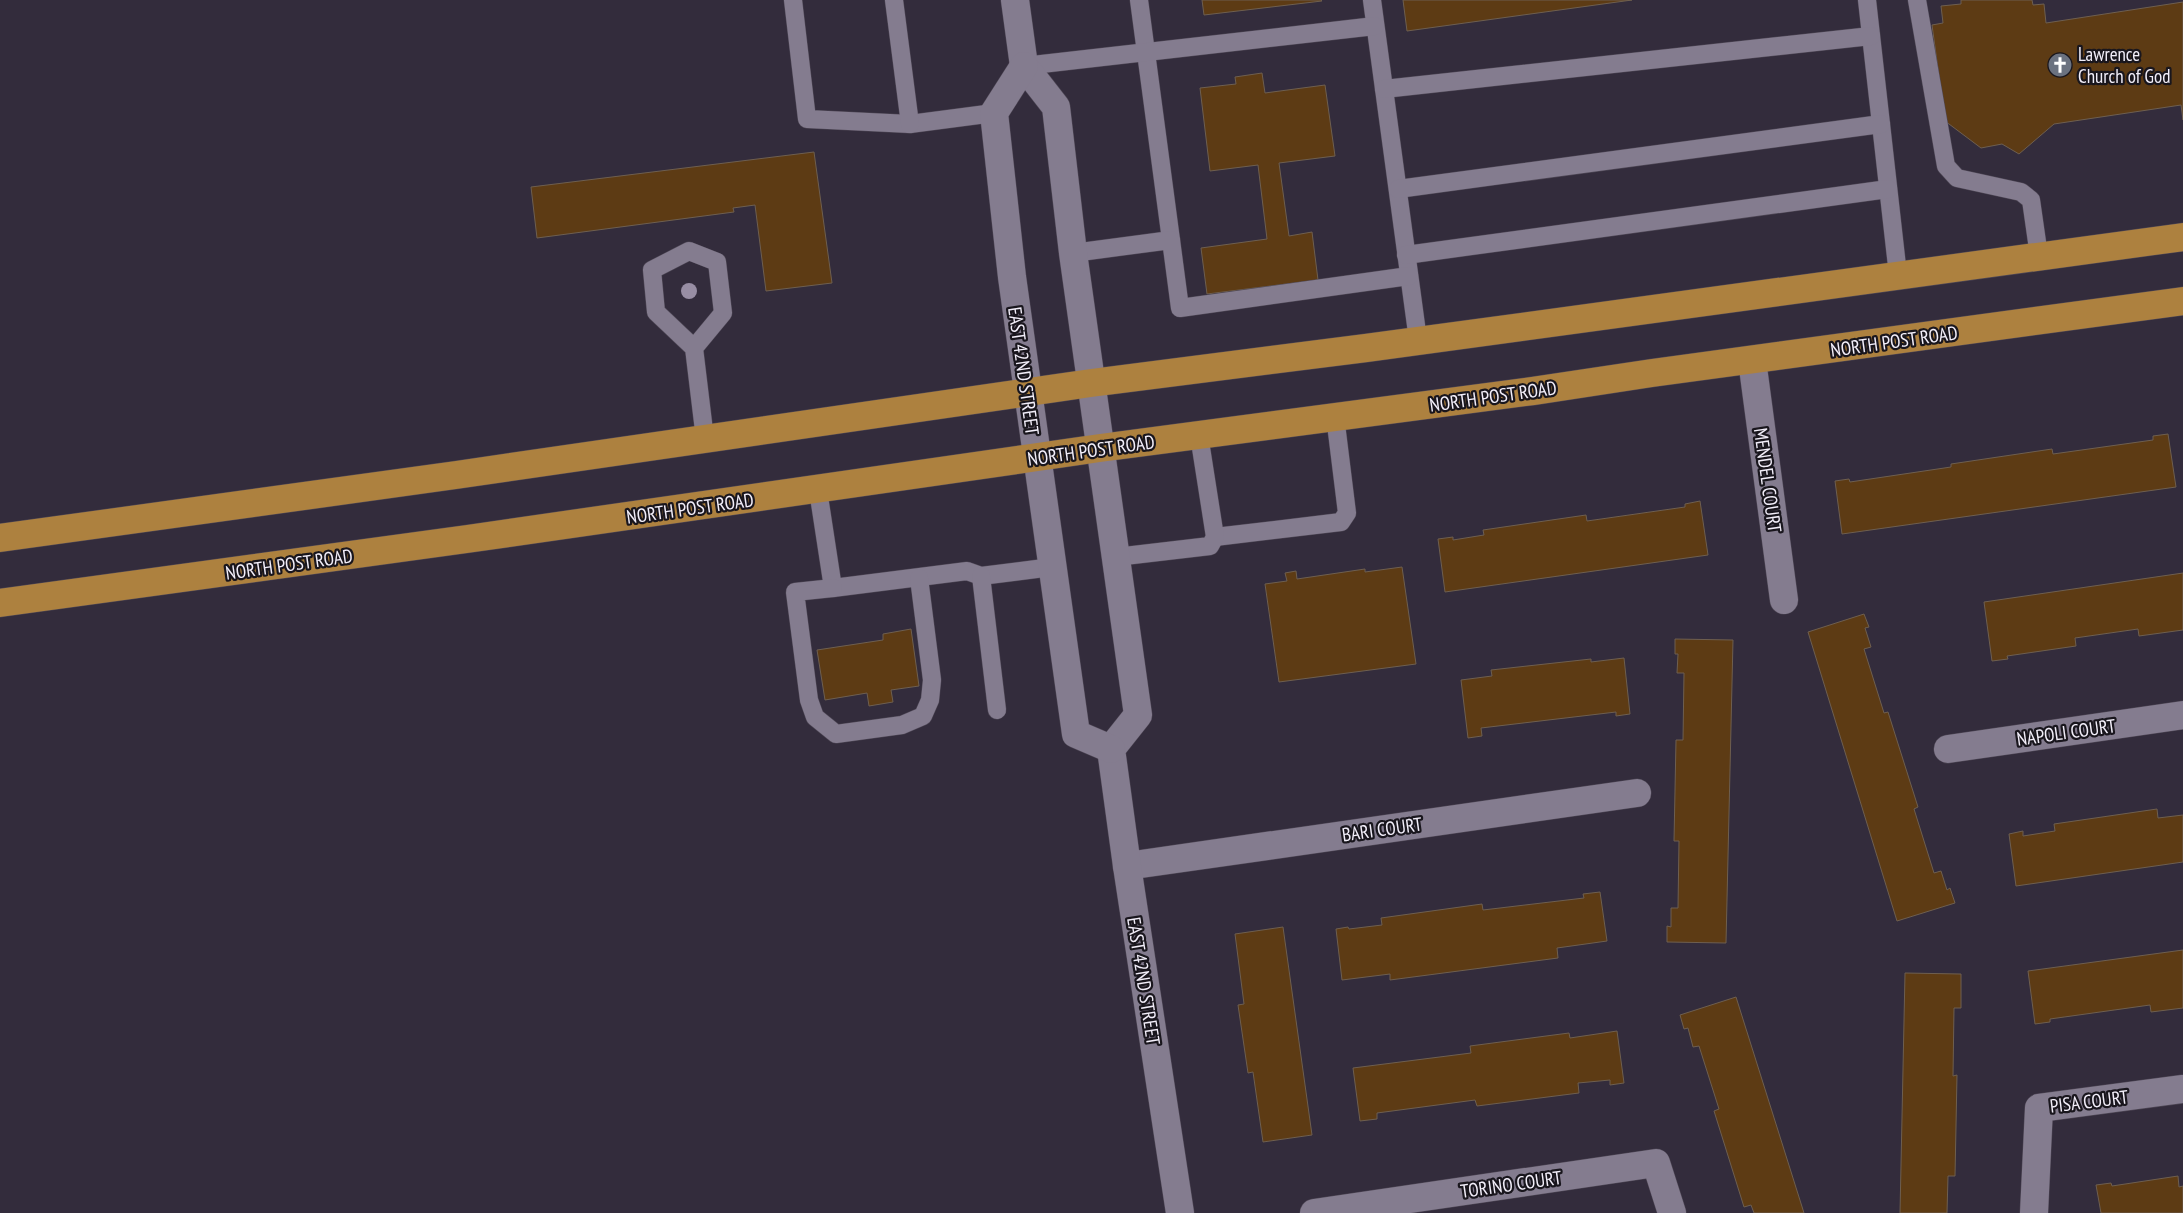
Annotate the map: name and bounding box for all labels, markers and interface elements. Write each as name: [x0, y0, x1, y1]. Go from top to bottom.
place label: Lawrence Church of God: [2078, 42, 2170, 88]
church icon: Lawrence Church of God: [2047, 52, 2073, 78]
street label: EAST 42ND STREET: [1003, 305, 1045, 437]
street label: NORTH POST ROAD: [1829, 320, 1959, 362]
street label: NORTH POST ROAD: [1428, 375, 1558, 417]
street label: MENDEL COURT: [1749, 426, 1787, 534]
street label: NORTH POST ROAD: [1026, 429, 1156, 471]
street label: NORTH POST ROAD: [625, 487, 755, 529]
street label: NORTH POST ROAD: [224, 543, 354, 585]
street label: NAPOLI COURT: [2015, 713, 2118, 751]
street label: BARI COURT: [1340, 811, 1424, 847]
street label: EAST 42ND STREET: [1122, 915, 1166, 1047]
street label: PISA COURT: [2048, 1084, 2130, 1118]
street label: TORINO COURT: [1459, 1165, 1564, 1203]

